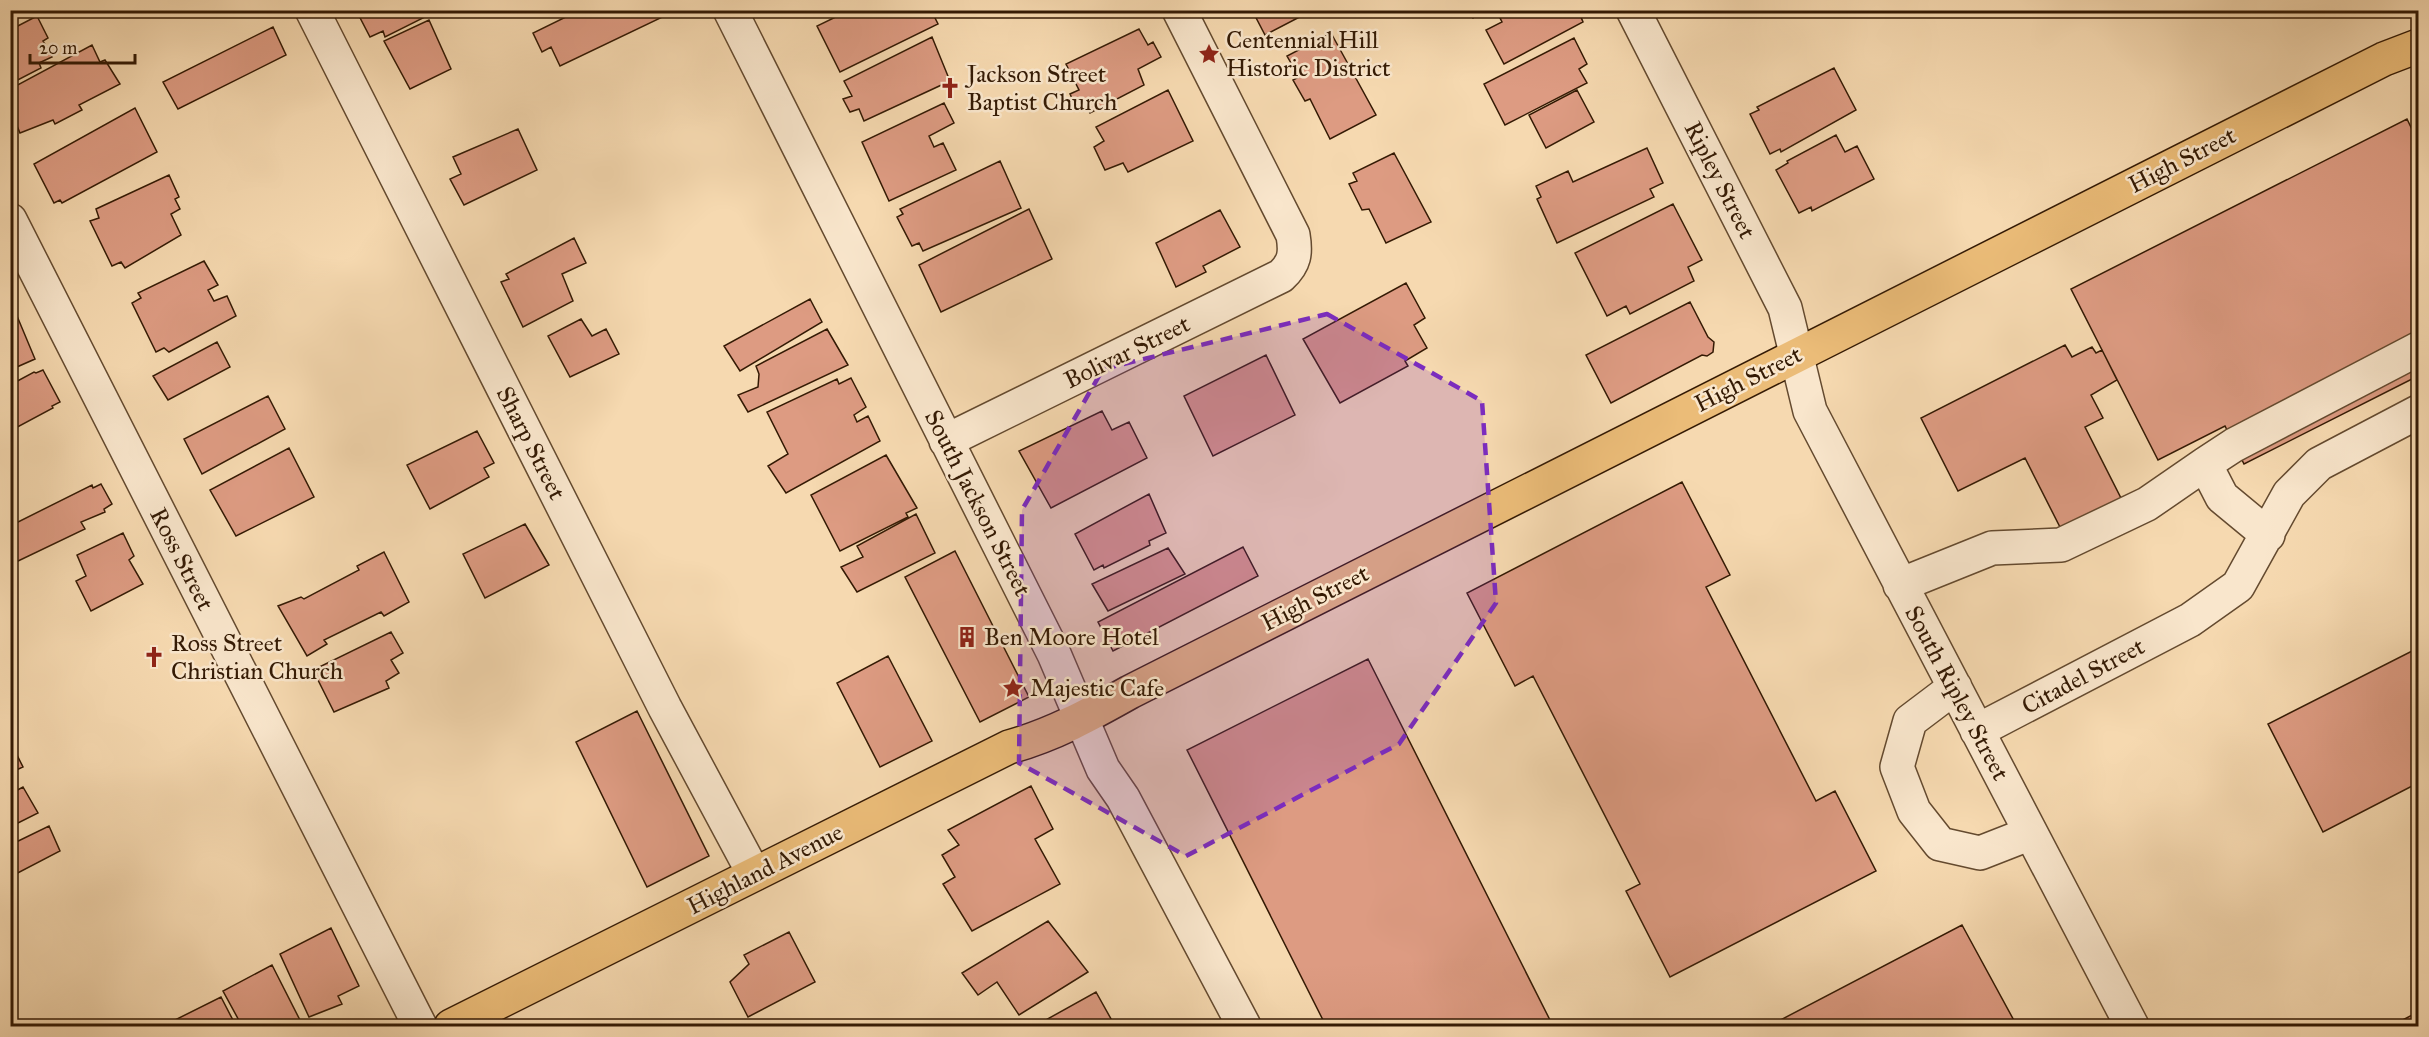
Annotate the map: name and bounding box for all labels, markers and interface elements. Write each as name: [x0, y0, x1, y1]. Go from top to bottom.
place label: Centennial Hill Historic District: [1226, 25, 1391, 83]
scale bar: [30, 27, 135, 65]
text: 20 m: [39, 37, 77, 59]
place icon: Centennial Hill Historic District: [1197, 42, 1221, 66]
place label: Jackson Street Baptist Church: [964, 59, 1117, 117]
church icon: Jackson Street Baptist Church: [938, 76, 962, 100]
street label: Ripley Street: [1678, 116, 1763, 244]
street label: High Street: [2123, 120, 2241, 200]
street label: Bolivar Street: [1059, 308, 1195, 395]
street label: High Street: [1689, 339, 1807, 419]
street label: Sharp Street: [490, 381, 573, 505]
street label: South Jackson Street: [918, 405, 1038, 602]
street label: Ross Street: [143, 503, 221, 616]
street label: High Street: [1256, 558, 1374, 638]
street label: South Ripley Street: [1898, 601, 2016, 786]
place label: Ben Moore Hotel: [984, 622, 1159, 652]
building icon: Ben Moore Hotel: [955, 625, 979, 649]
place label: Ross Street Christian Church: [171, 628, 343, 686]
street label: Citadel Street: [2016, 631, 2150, 721]
church icon: Ross Street Christian Church: [142, 645, 166, 669]
place label: Majestic Cafe: [1030, 673, 1164, 703]
place icon: Majestic Cafe: [1001, 676, 1025, 700]
street label: Highland Avenue: [682, 817, 848, 921]

